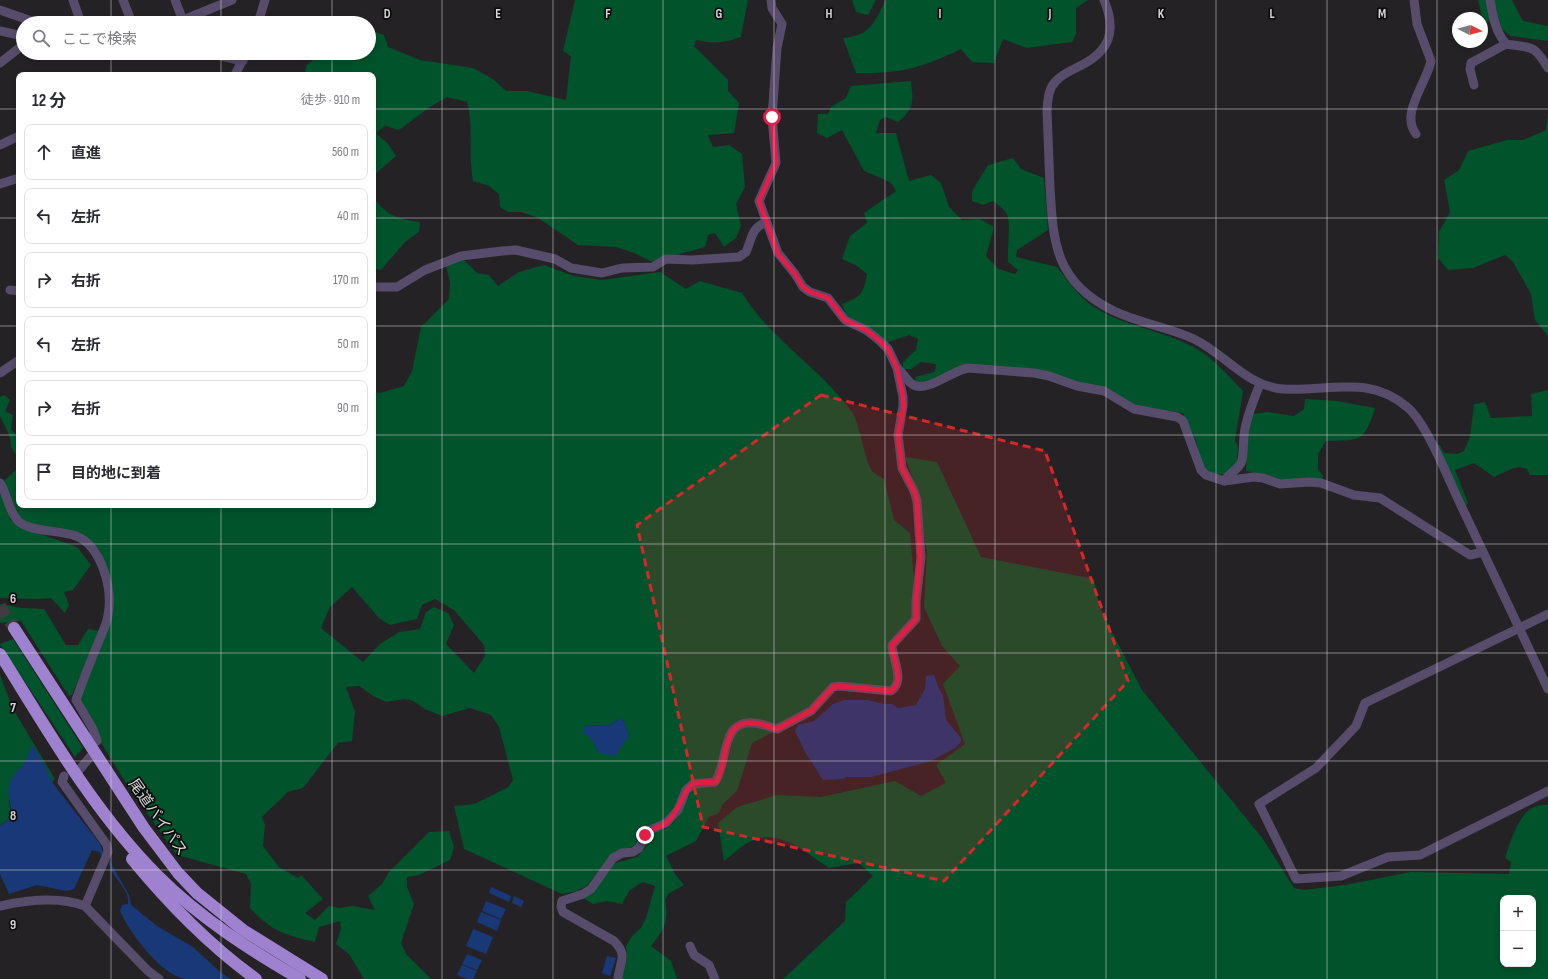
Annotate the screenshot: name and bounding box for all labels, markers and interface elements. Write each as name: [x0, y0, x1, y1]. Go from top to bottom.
text: D: [384, 6, 391, 22]
text: E: [495, 6, 501, 22]
text: F: [605, 6, 611, 22]
text: G: [716, 6, 723, 22]
text: H: [826, 6, 833, 22]
text: I: [939, 6, 942, 22]
text: J: [1048, 6, 1052, 22]
text: K: [1158, 6, 1165, 22]
text: L: [1269, 6, 1275, 22]
text: M: [1378, 6, 1386, 22]
north arrow: [1452, 12, 1488, 48]
search box: [16, 16, 376, 60]
icon: search: [30, 27, 52, 49]
text: ここで検索: [62, 30, 137, 49]
text: 12 分: [32, 91, 66, 111]
text: 徒歩 · 910 m: [301, 92, 360, 108]
route start: [763, 108, 781, 126]
icon: ahead: [33, 141, 55, 163]
text: 直進: [71, 144, 101, 163]
text: 560 m: [332, 144, 359, 160]
icon: left: [33, 205, 55, 227]
text: 左折: [71, 208, 101, 227]
text: 40 m: [337, 208, 359, 224]
icon: right: [33, 269, 55, 291]
text: 右折: [71, 272, 101, 291]
text: 170 m: [333, 272, 359, 288]
icon: left: [33, 333, 55, 355]
text: 左折: [71, 336, 101, 355]
text: 50 m: [338, 336, 359, 352]
icon: right: [33, 397, 55, 419]
text: 右折: [71, 400, 101, 419]
text: 90 m: [337, 400, 359, 416]
icon: arrive: [33, 461, 55, 483]
text: 目的地に到着: [71, 464, 161, 483]
text: 6: [10, 591, 16, 607]
text: 7: [10, 700, 16, 716]
street label: 尾道バイパス: [124, 775, 191, 859]
text: 8: [10, 808, 16, 824]
route end: [636, 826, 654, 844]
map controls: [1500, 895, 1536, 967]
button: +: [1500, 895, 1536, 931]
text: 9: [10, 917, 16, 933]
button: −: [1500, 931, 1536, 967]

